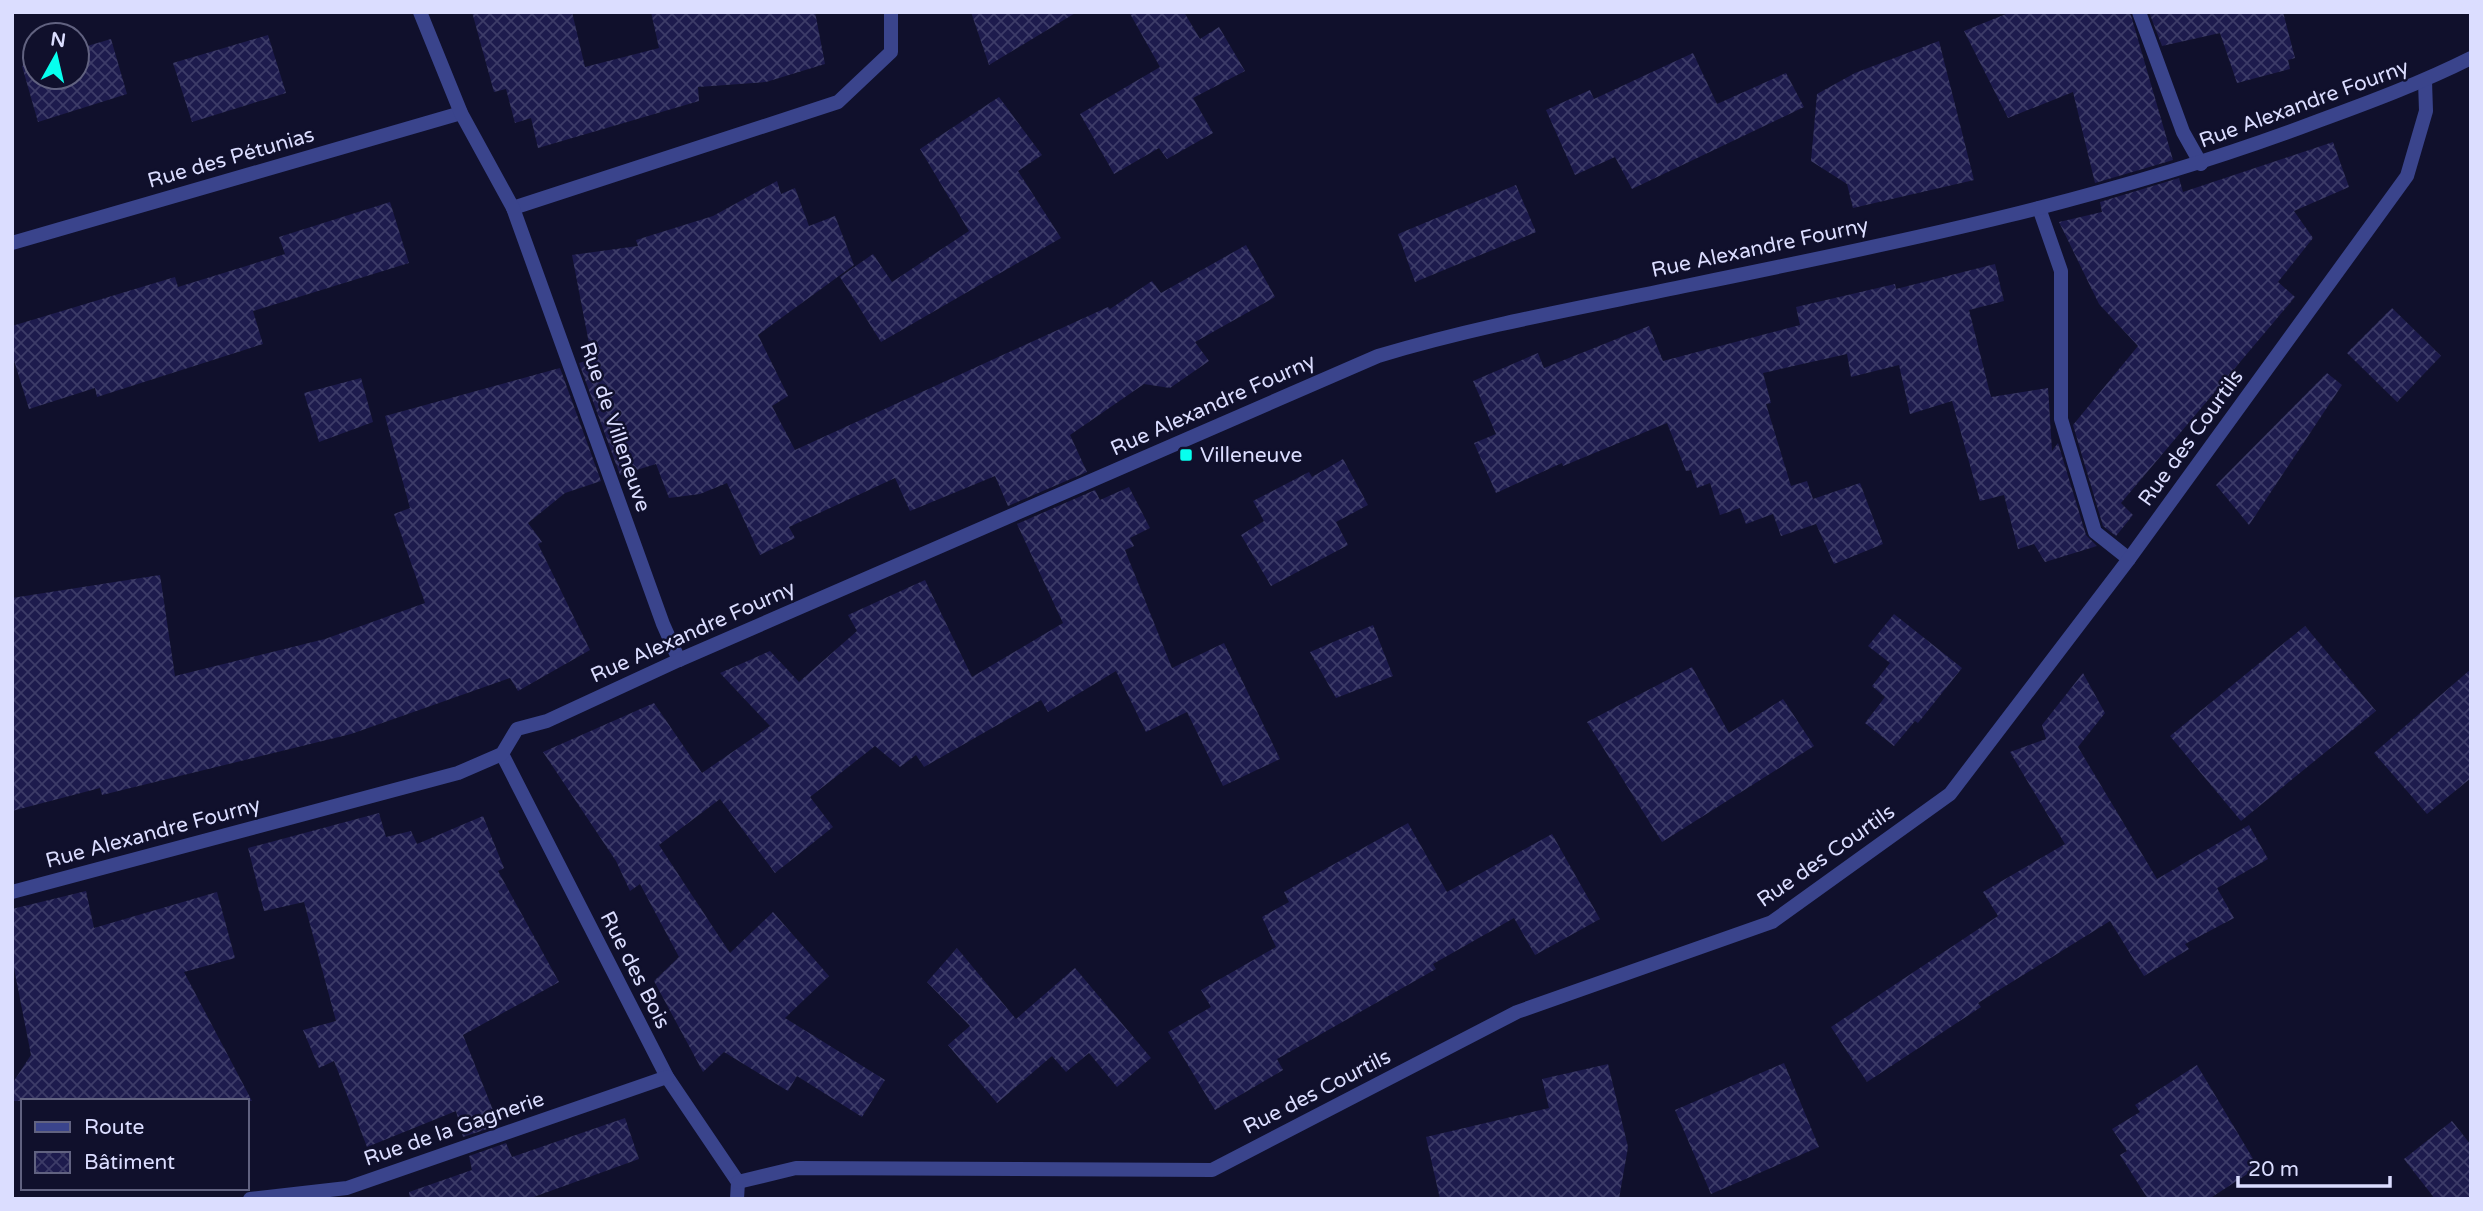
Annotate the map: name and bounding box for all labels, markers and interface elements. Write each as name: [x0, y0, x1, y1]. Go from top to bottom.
north arrow: [21, 21, 91, 91]
text: N: [49, 28, 67, 52]
street label: Rue Alexandre Fourny: [2196, 54, 2412, 154]
street label: Rue des Pétunias: [145, 122, 317, 194]
street label: Rue Alexandre Fourny: [1649, 213, 1871, 283]
street label: Rue de Villeneuve: [574, 339, 656, 515]
street label: Rue Alexandre Fourny: [1107, 349, 1319, 461]
street label: Rue des Courtils: [2133, 365, 2249, 511]
place label: Villeneuve: [1200, 443, 1302, 468]
marker: Villeneuve: [1178, 447, 1194, 463]
street label: Rue Alexandre Fourny: [587, 576, 799, 688]
street label: Rue Alexandre Fourny: [43, 792, 263, 874]
street label: Rue des Courtils: [1752, 799, 1900, 913]
street label: Rue des Bois: [595, 907, 675, 1033]
street label: Rue des Courtils: [1239, 1044, 1395, 1140]
street label: Rue de la Gagnerie: [361, 1086, 548, 1172]
legend: [21, 1099, 248, 1190]
text: Route: [84, 1115, 144, 1140]
scale bar: [2238, 1144, 2390, 1188]
text: Bâtiment: [84, 1150, 175, 1175]
text: 20 m: [2248, 1157, 2299, 1182]

